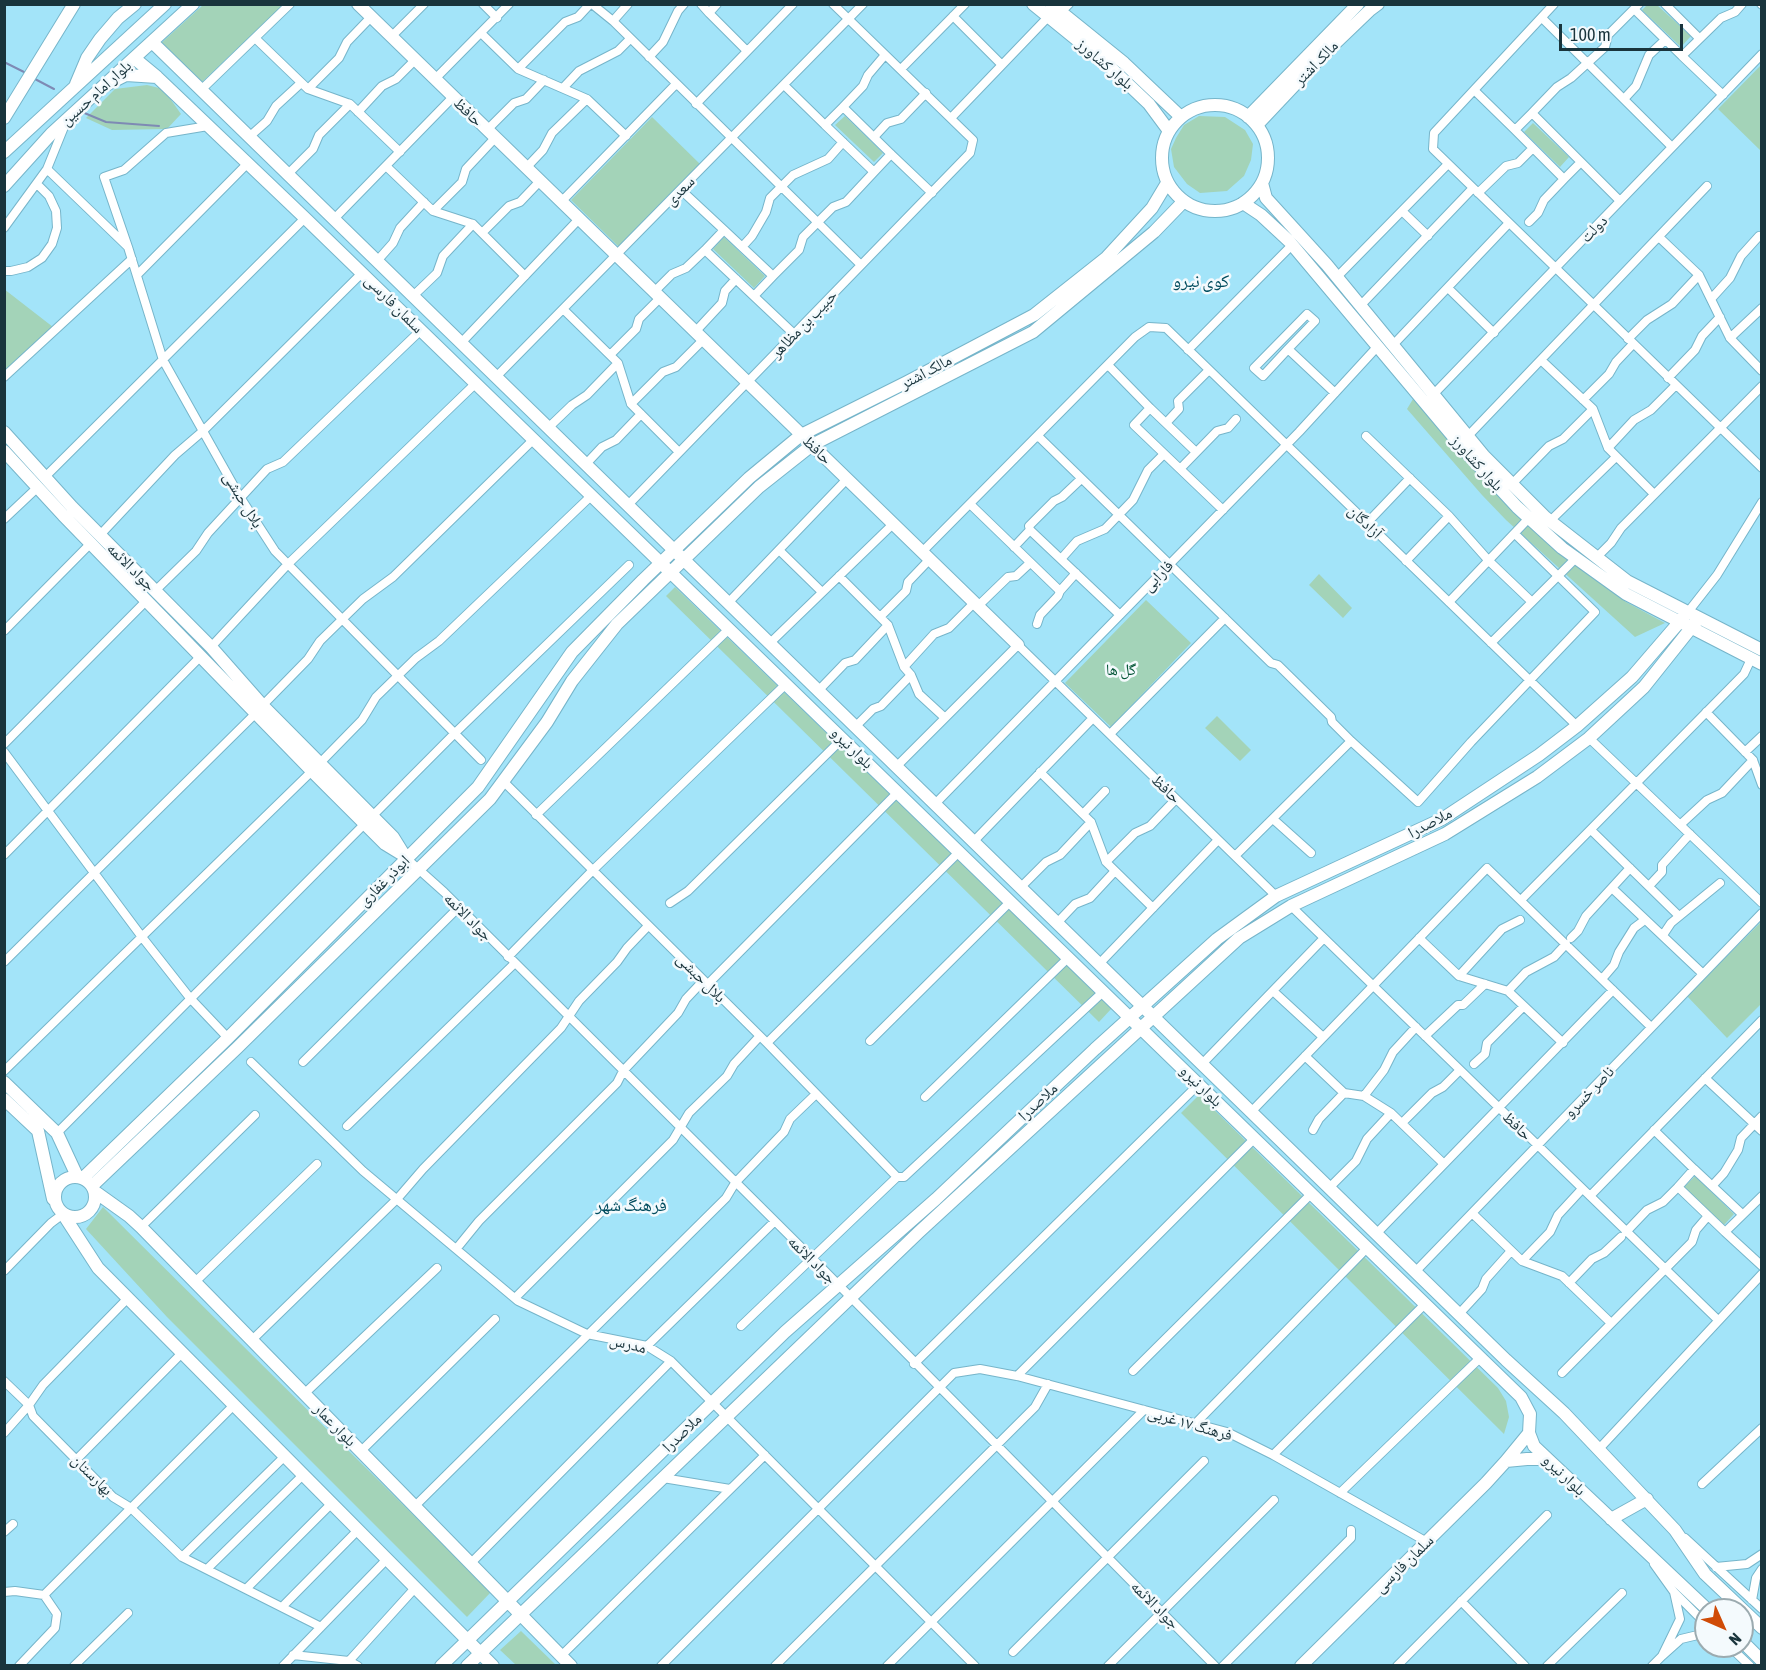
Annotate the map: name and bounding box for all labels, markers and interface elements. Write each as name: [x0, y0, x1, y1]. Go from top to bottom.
scale bar: [1562, 12, 1686, 50]
text: 100 m: [1570, 24, 1611, 45]
street label: بلوار کشاورز: [1073, 34, 1137, 94]
street label: مالک اشتر: [1290, 36, 1342, 90]
street label: بلوار امام حسین: [56, 56, 136, 130]
street label: حافظ: [449, 94, 487, 130]
street label: سعدی: [661, 172, 699, 210]
street label: دولت: [1576, 211, 1612, 247]
district label: کوی نیرو: [1173, 270, 1229, 292]
street label: سلمان فارسی: [361, 271, 427, 337]
street label: حبیب بن مظاهر: [767, 286, 841, 362]
street label: مالک اشتر: [897, 350, 955, 394]
street label: بلوار کشاورز: [1447, 431, 1507, 495]
street label: حافظ: [798, 432, 836, 468]
street label: بلال حبشی: [219, 468, 267, 532]
street label: آزادگان: [1344, 501, 1386, 543]
street label: جواد الائمه: [103, 539, 159, 595]
street label: فارابی: [1139, 556, 1177, 596]
park label: گل ها: [1106, 660, 1136, 680]
street label: بلوار نیرو: [827, 723, 877, 773]
street label: حافظ: [1147, 771, 1185, 807]
street label: ملاصدرا: [1405, 803, 1455, 843]
street label: ابوذر غفاری: [354, 851, 414, 911]
street label: جواد الائمه: [440, 889, 496, 945]
street label: بلال حبشی: [672, 949, 730, 1007]
street label: بلوار نیرو: [1176, 1061, 1226, 1111]
street label: ناصر خسرو: [1560, 1062, 1618, 1122]
street label: ملاصدرا: [1014, 1079, 1062, 1125]
street label: حافظ: [1498, 1108, 1536, 1144]
district label: فرهنگ شهر: [595, 1194, 667, 1216]
street label: جواد الائمه: [784, 1232, 840, 1288]
street label: مدرس: [608, 1330, 648, 1358]
street label: بلوار عمار: [310, 1399, 360, 1451]
street label: فرهنگ ۱۷ غربی: [1145, 1403, 1235, 1445]
street label: ملاصدرا: [658, 1410, 706, 1456]
street label: بهارستان: [67, 1450, 117, 1500]
street label: بلوار نیرو: [1538, 1450, 1590, 1500]
street label: سلمان فارسی: [1370, 1531, 1438, 1597]
street label: جواد الائمه: [1127, 1577, 1183, 1633]
north arrow: [1694, 1598, 1754, 1658]
text: N: [1726, 1630, 1745, 1649]

